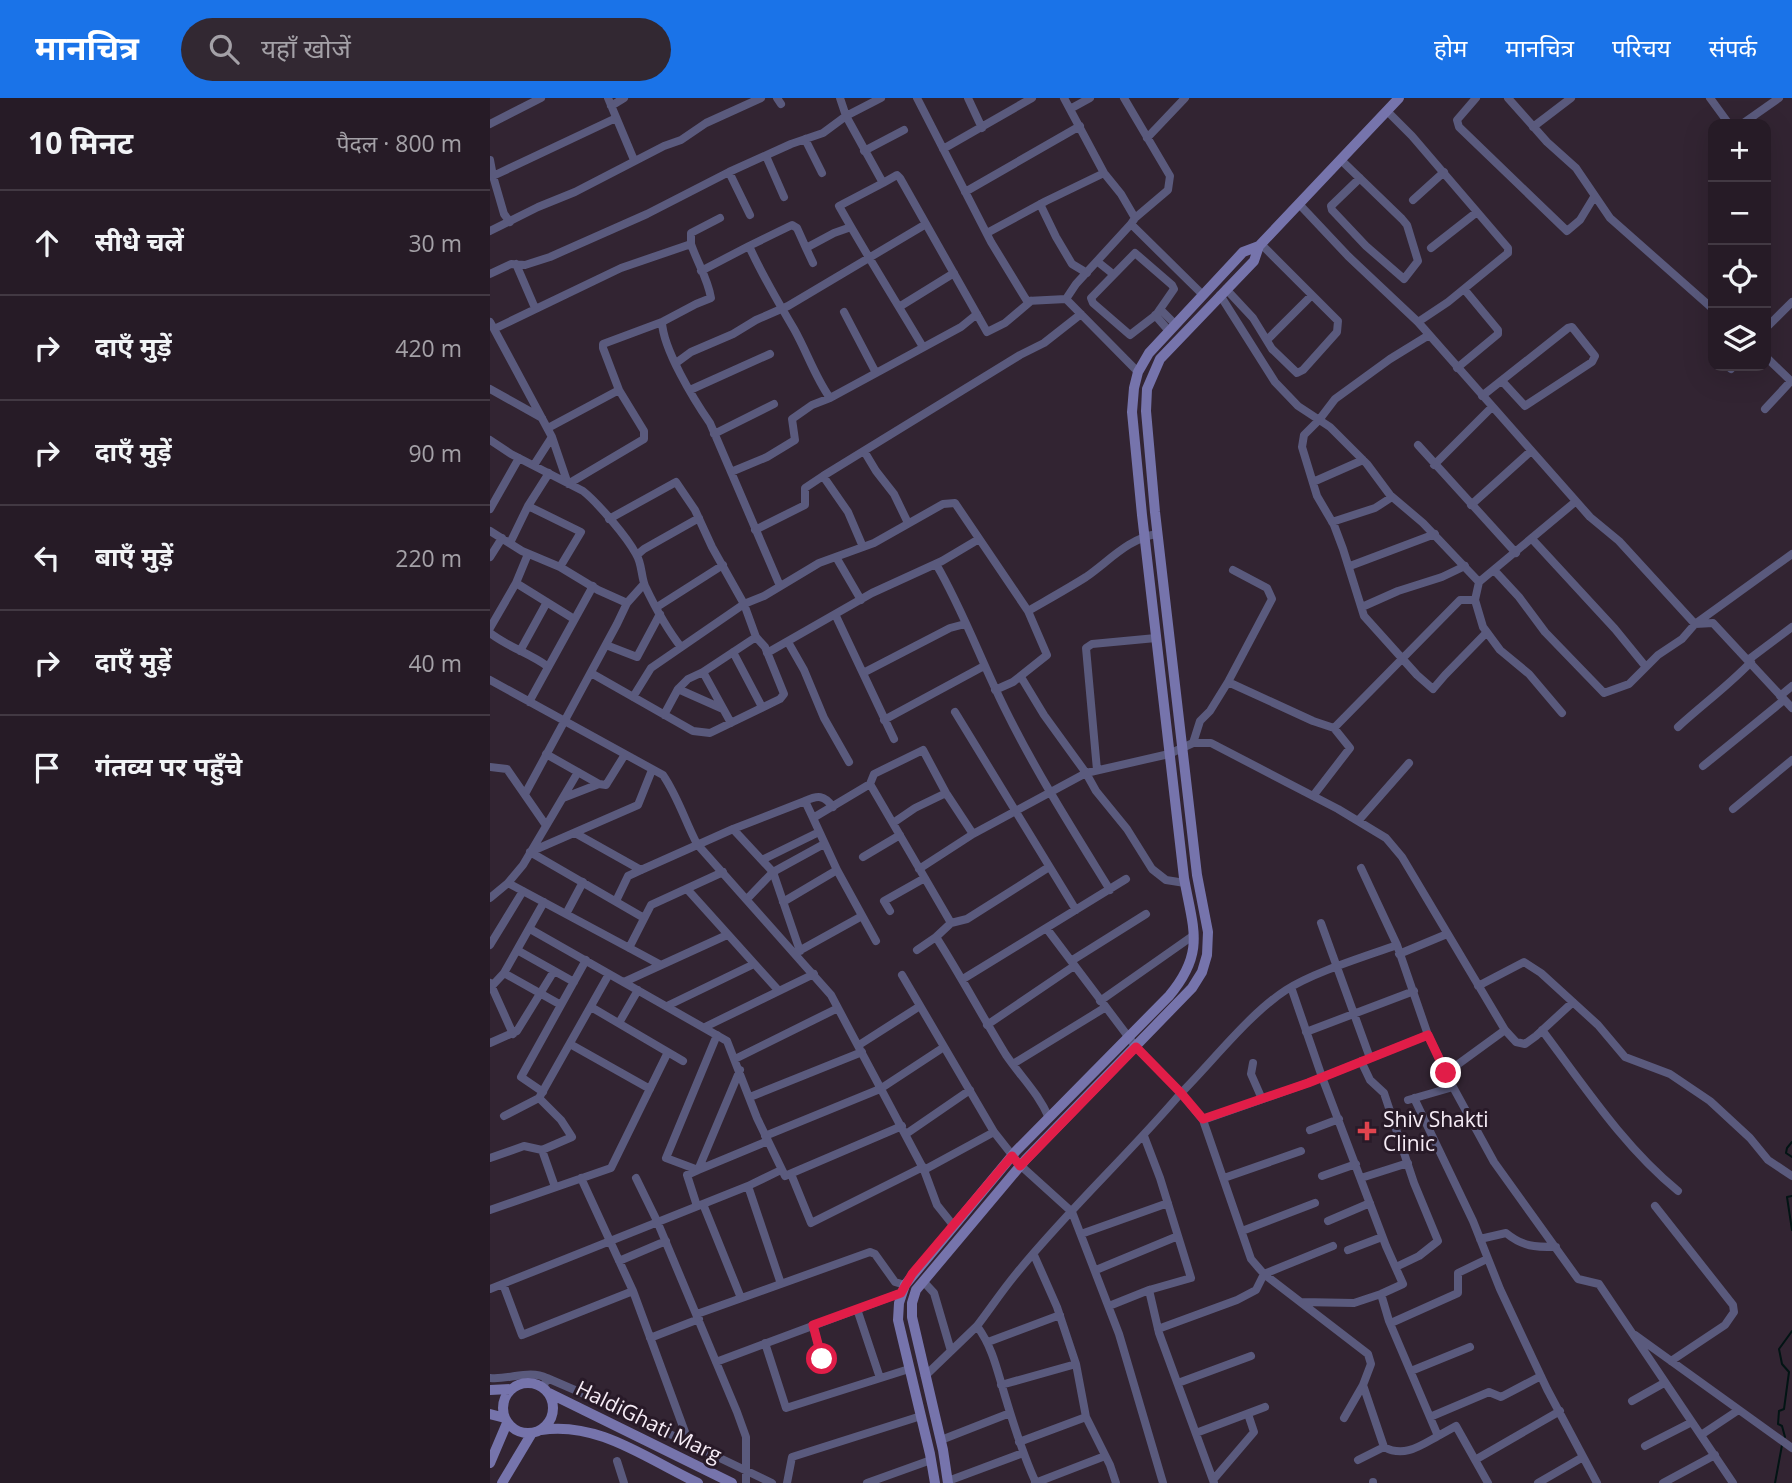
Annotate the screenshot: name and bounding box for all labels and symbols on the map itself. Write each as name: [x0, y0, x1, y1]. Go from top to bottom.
route end: [1430, 1057, 1461, 1088]
place label: Shiv Shakti Clinic: [1383, 1105, 1489, 1157]
marker: Shiv Shakti Clinic: [1357, 1121, 1377, 1141]
route start: [806, 1343, 837, 1374]
street label: HaldiGhati Marg: [571, 1374, 727, 1468]

